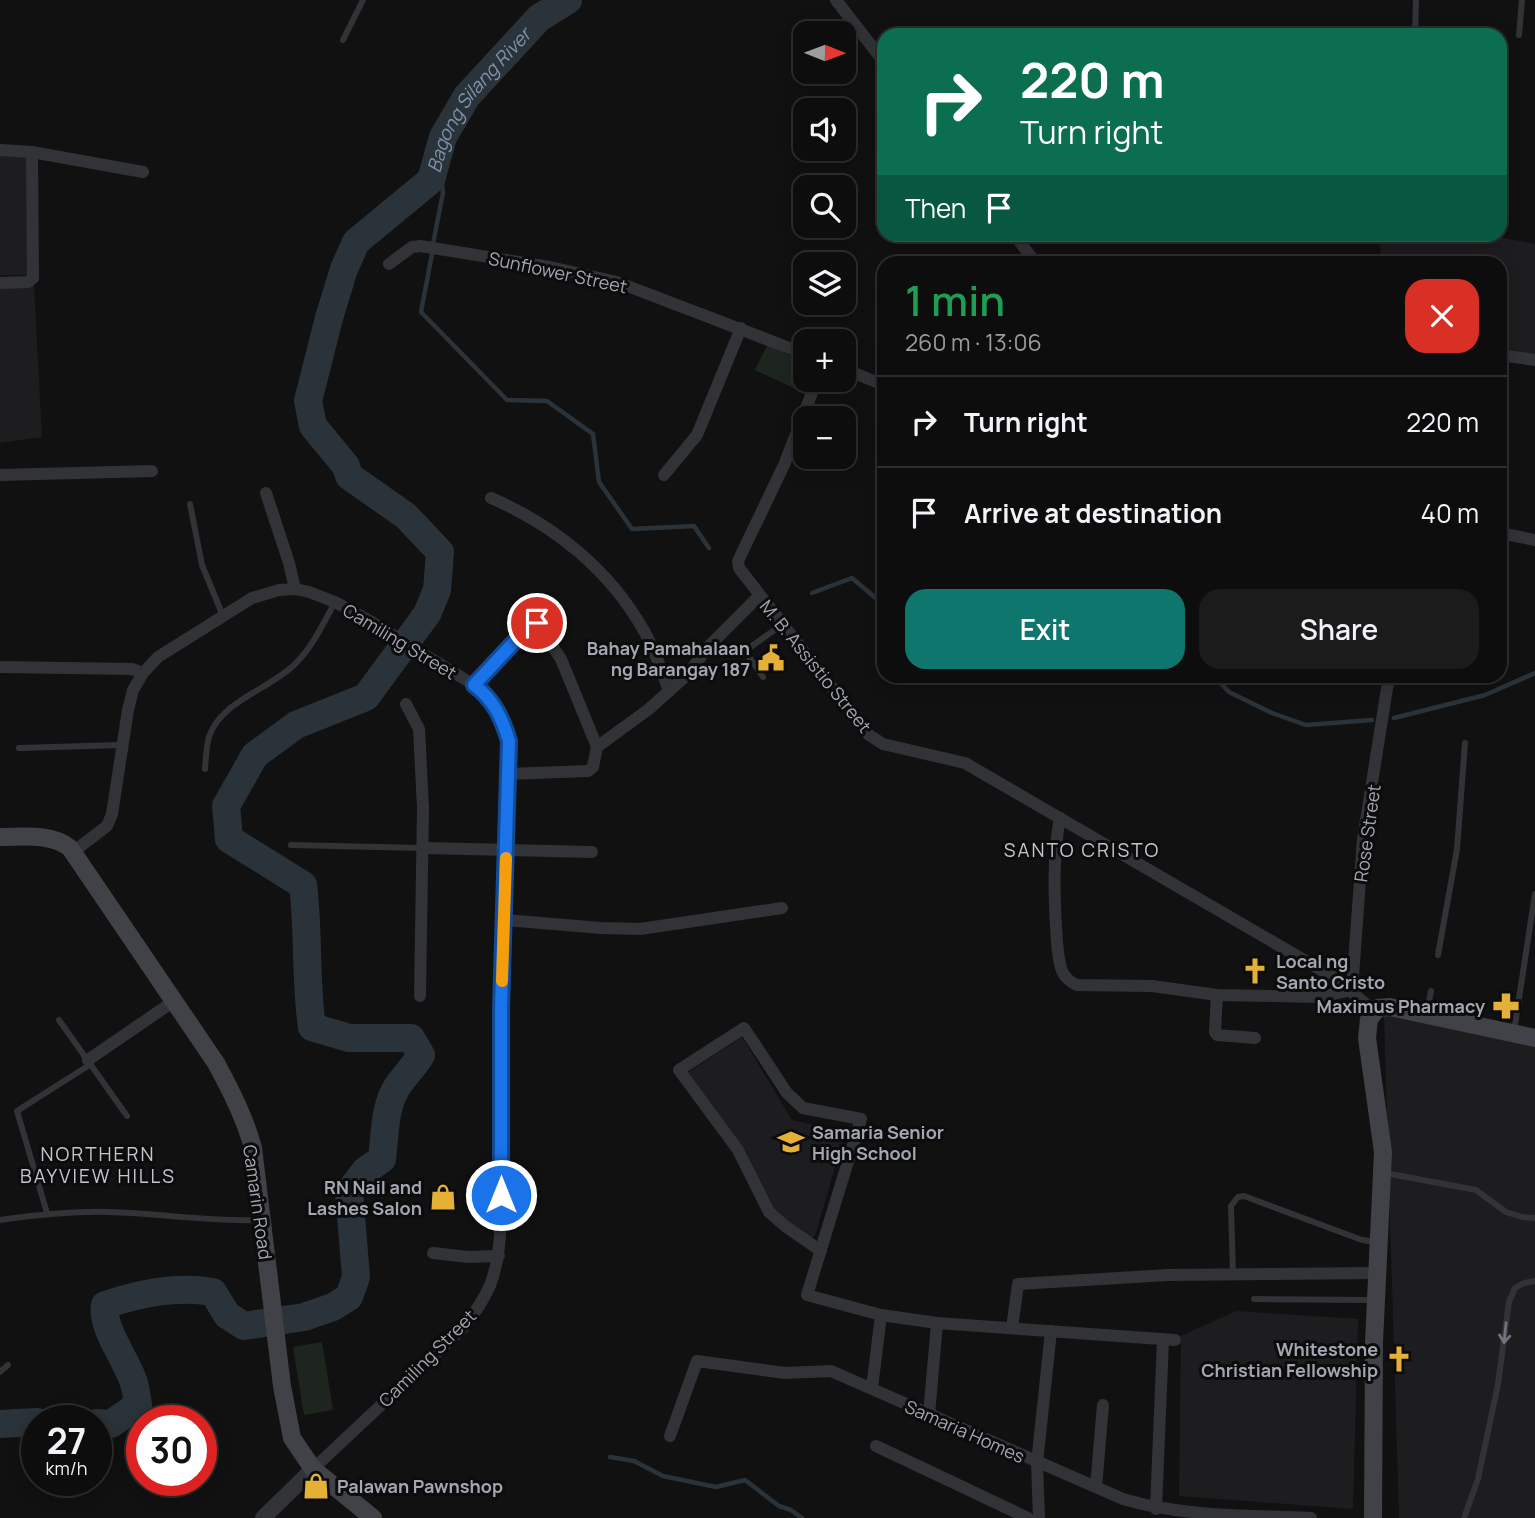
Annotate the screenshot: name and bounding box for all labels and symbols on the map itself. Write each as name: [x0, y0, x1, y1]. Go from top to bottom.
water label: Bagong Silang River: [421, 21, 538, 175]
north arrow: [793, 21, 856, 84]
street label: Sunflower Street: [487, 246, 629, 298]
pin: [507, 593, 567, 653]
street label: M. B. Assistio Street: [755, 595, 877, 737]
street label: Camiling Street: [339, 598, 461, 684]
place label: Bahay Pamahalaan ng Barangay 187: [587, 636, 750, 681]
public building icon: Bahay Pamahalaan ng Barangay 187: [756, 643, 786, 673]
street label: Rose Street: [1348, 783, 1386, 883]
district label: SANTO CRISTO: [1004, 837, 1160, 863]
place label: Local ng Santo Cristo: [1276, 949, 1385, 994]
church icon: Local ng Santo Cristo: [1240, 956, 1270, 986]
pharmacy icon: Maximus Pharmacy: [1491, 991, 1521, 1021]
place label: Maximus Pharmacy: [1317, 994, 1485, 1018]
place label: Samaria Senior High School: [812, 1120, 944, 1165]
school or university icon: Samaria Senior High School: [776, 1127, 806, 1157]
district label: NORTHERN BAYVIEW HILLS: [20, 1141, 176, 1189]
street label: Camarin Road: [238, 1143, 278, 1261]
position arrow: [464, 1158, 538, 1232]
place label: RN Nail and Lashes Salon: [307, 1175, 422, 1220]
shop icon: RN Nail and Lashes Salon: [428, 1182, 458, 1212]
street label: Camiling Street: [373, 1304, 481, 1412]
one-way arrow: [1499, 1321, 1512, 1344]
place label: Whitestone Christian Fellowship: [1201, 1337, 1378, 1382]
church icon: Whitestone Christian Fellowship: [1384, 1344, 1414, 1374]
street label: Samaria Homes: [901, 1394, 1029, 1468]
speed limit sign: 30: [126, 1405, 217, 1496]
shop icon: Palawan Pawnshop: [301, 1471, 331, 1501]
place label: Palawan Pawnshop: [337, 1474, 503, 1498]

